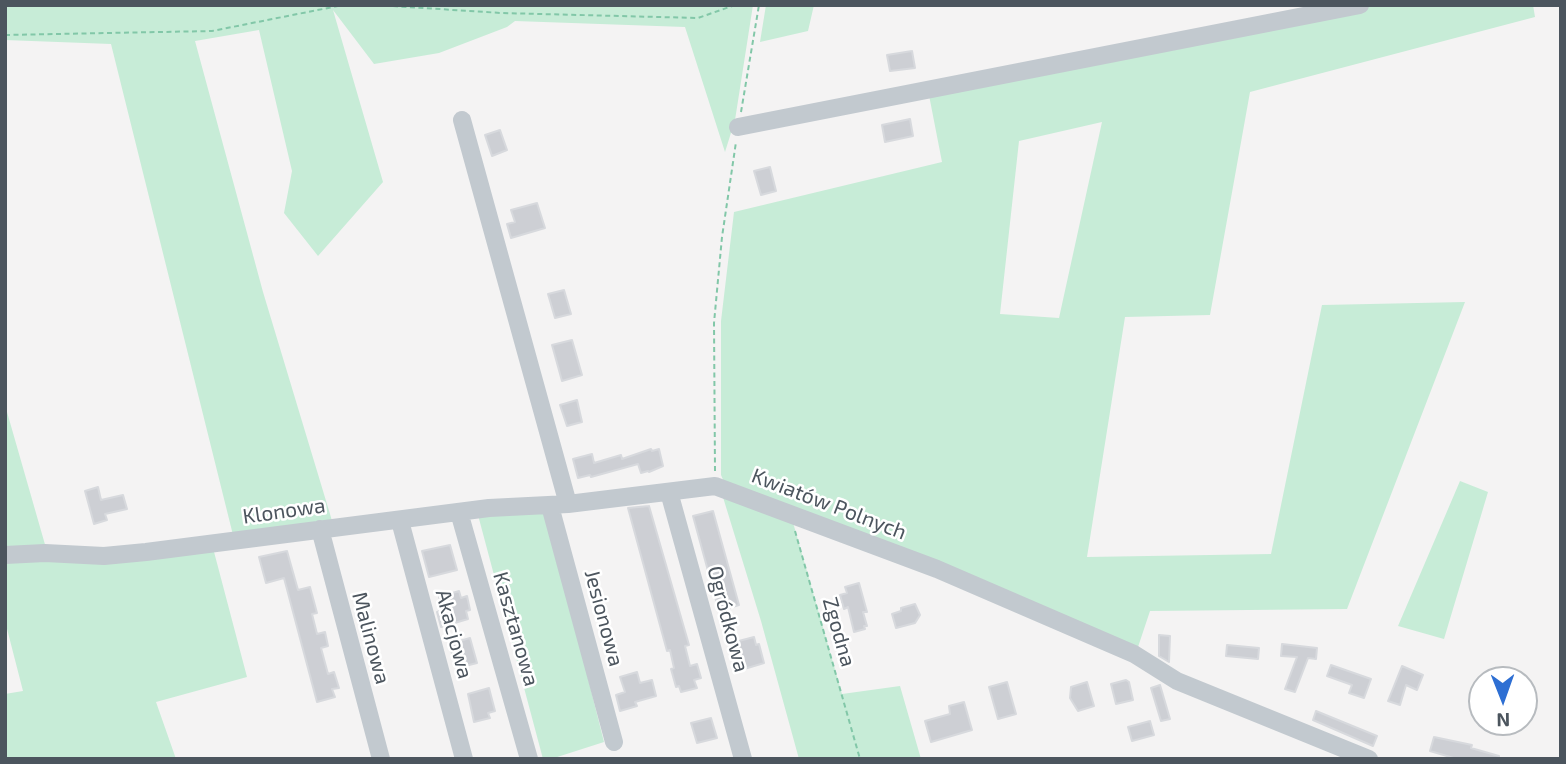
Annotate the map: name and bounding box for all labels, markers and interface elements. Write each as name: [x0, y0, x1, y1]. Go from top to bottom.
street label: Kwiatów Polnych: [748, 463, 910, 545]
street label: Klonowa: [241, 493, 327, 529]
street label: Ogródkowa: [702, 563, 754, 675]
street label: Jesionowa: [579, 567, 629, 669]
street label: Kasztanowa: [488, 569, 544, 689]
street label: Akacjowa: [430, 587, 478, 681]
street label: Malinowa: [347, 589, 395, 687]
street label: Zgodna: [817, 594, 861, 670]
north arrow: [1468, 666, 1538, 736]
text: N: [1496, 709, 1510, 732]

